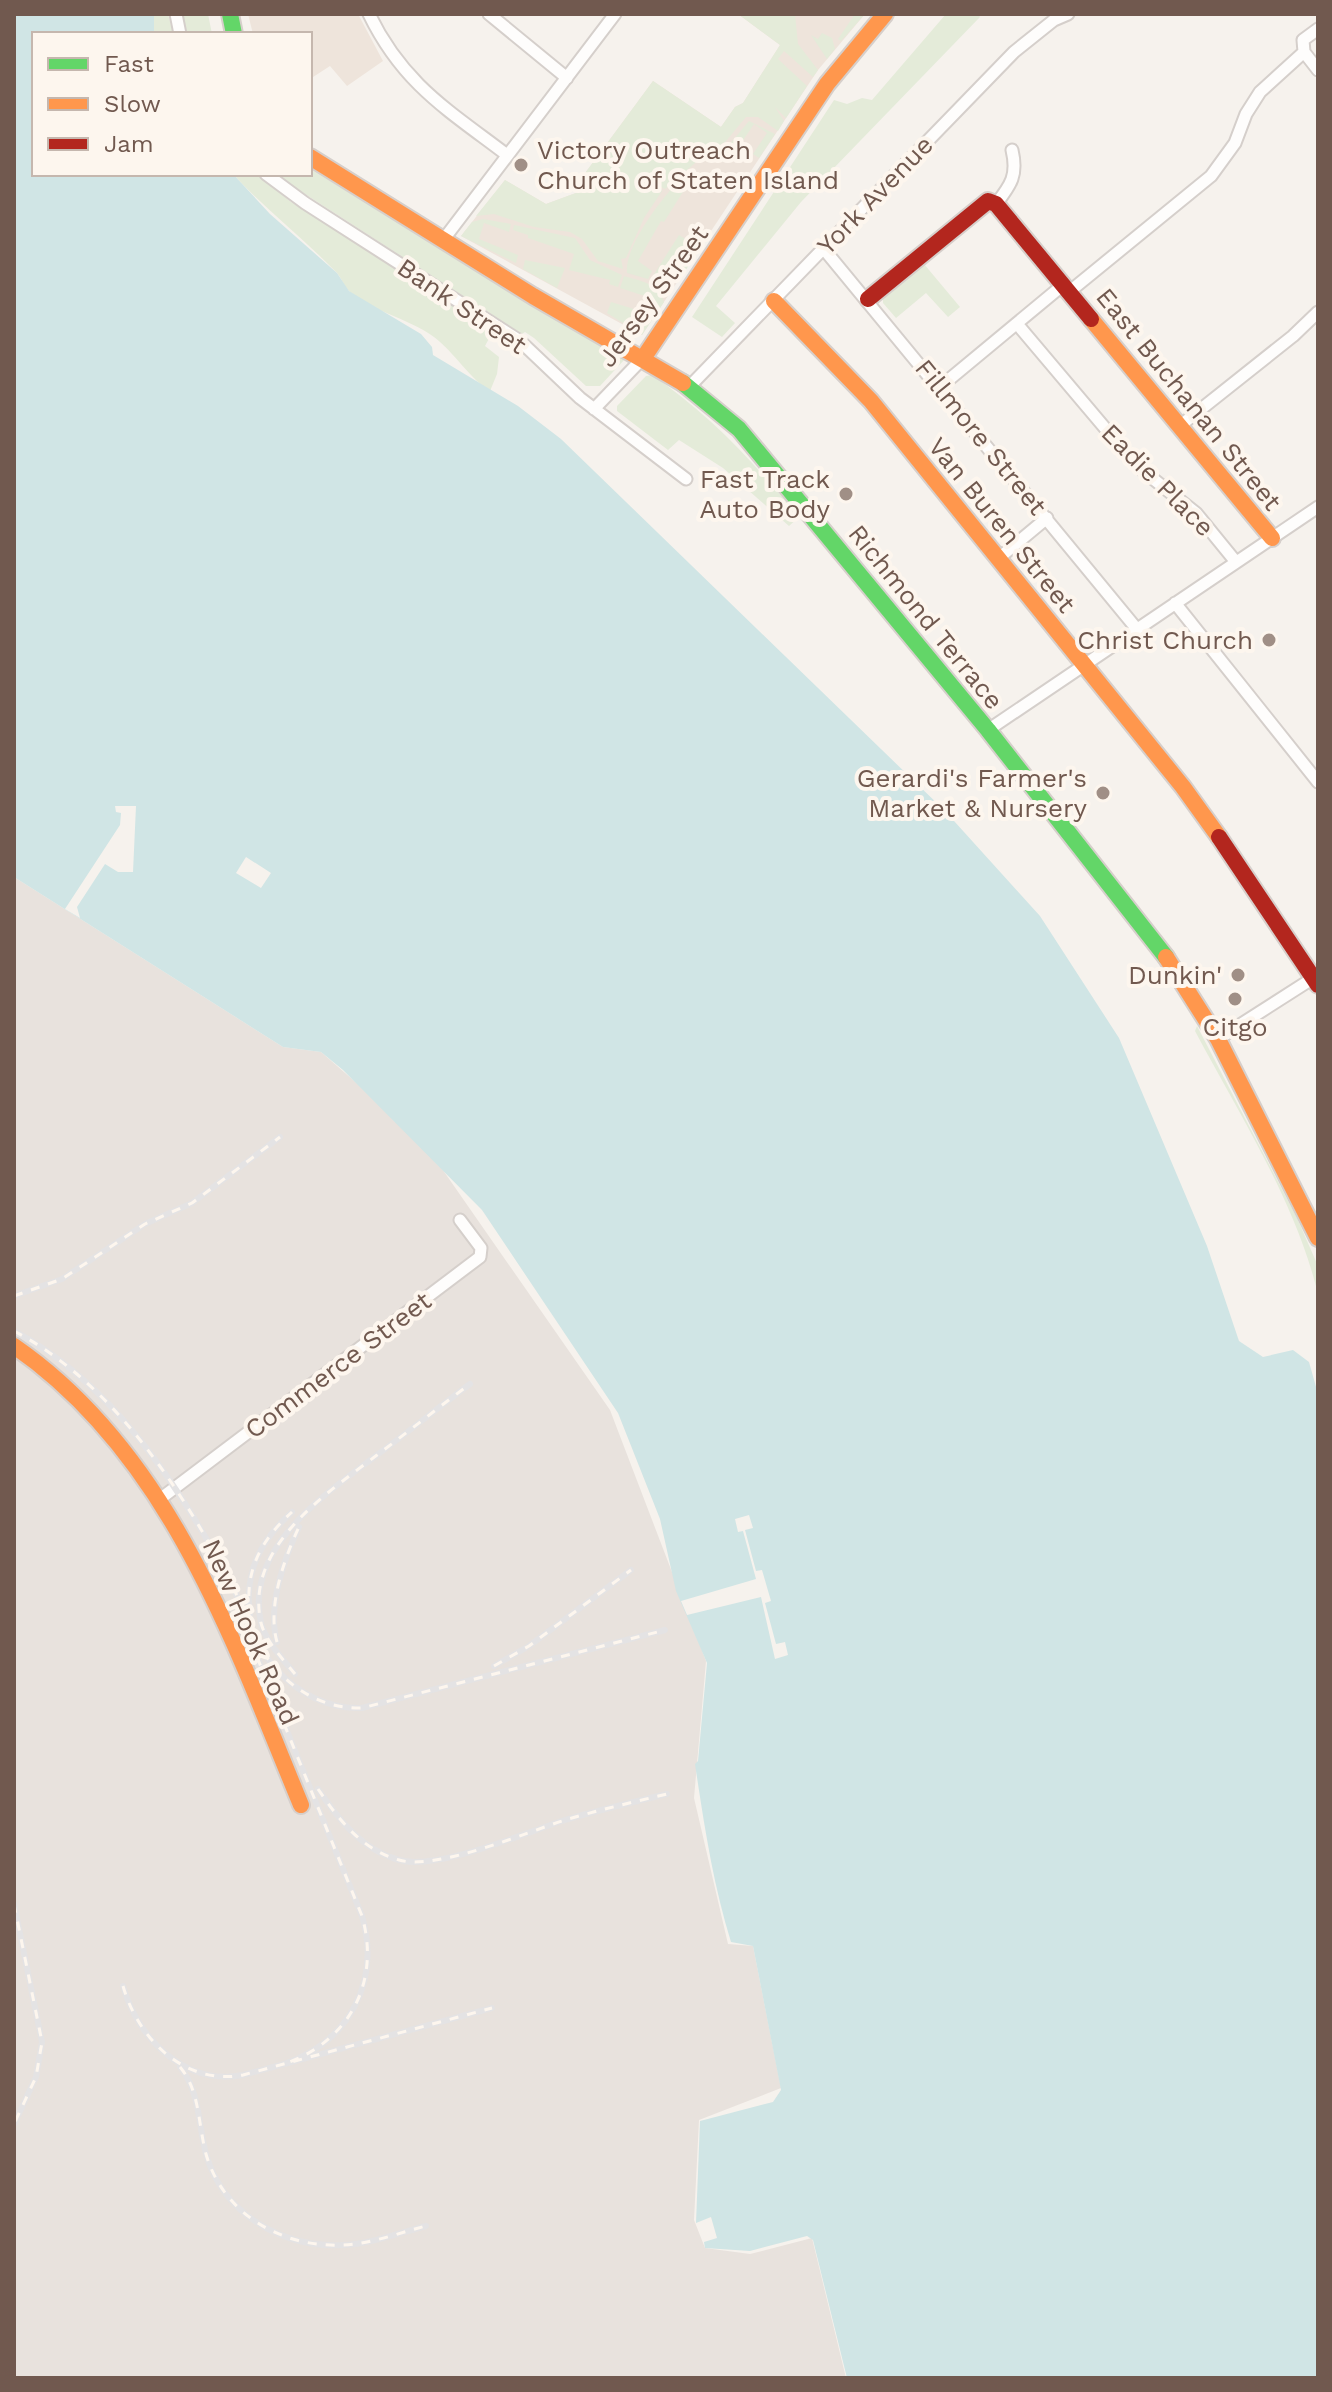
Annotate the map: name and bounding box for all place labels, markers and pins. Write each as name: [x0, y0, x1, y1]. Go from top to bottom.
place label: Victory Outreach Church of Staten Island: [537, 135, 839, 195]
marker: Victory Outreach Church of Staten Island: [512, 156, 530, 174]
place label: Fast Track Auto Body: [699, 464, 831, 524]
marker: Fast Track Auto Body: [837, 485, 855, 503]
place label: Christ Church: [1077, 625, 1253, 655]
marker: Christ Church: [1260, 631, 1278, 649]
place label: Gerardi's Farmer's Market & Nursery: [857, 763, 1088, 823]
marker: Gerardi's Farmer's Market & Nursery: [1094, 784, 1112, 802]
place label: Dunkin': [1128, 960, 1222, 990]
marker: Dunkin': [1229, 966, 1247, 984]
marker: Citgo: [1226, 990, 1244, 1008]
place label: Citgo: [1202, 1012, 1268, 1042]

